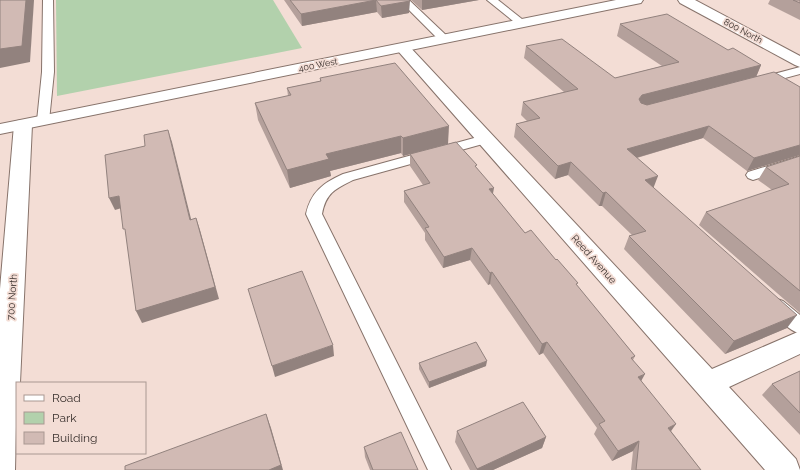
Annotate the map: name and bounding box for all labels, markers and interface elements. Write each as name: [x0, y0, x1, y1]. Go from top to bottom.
street label: 800 North: [722, 17, 764, 45]
street label: 400 West: [298, 56, 338, 74]
street label: Reed Avenue: [569, 232, 619, 286]
street label: 700 North: [5, 273, 19, 321]
legend: [16, 382, 146, 454]
text: Road: [52, 391, 81, 405]
text: Park: [52, 411, 77, 425]
text: Building: [52, 431, 98, 445]

